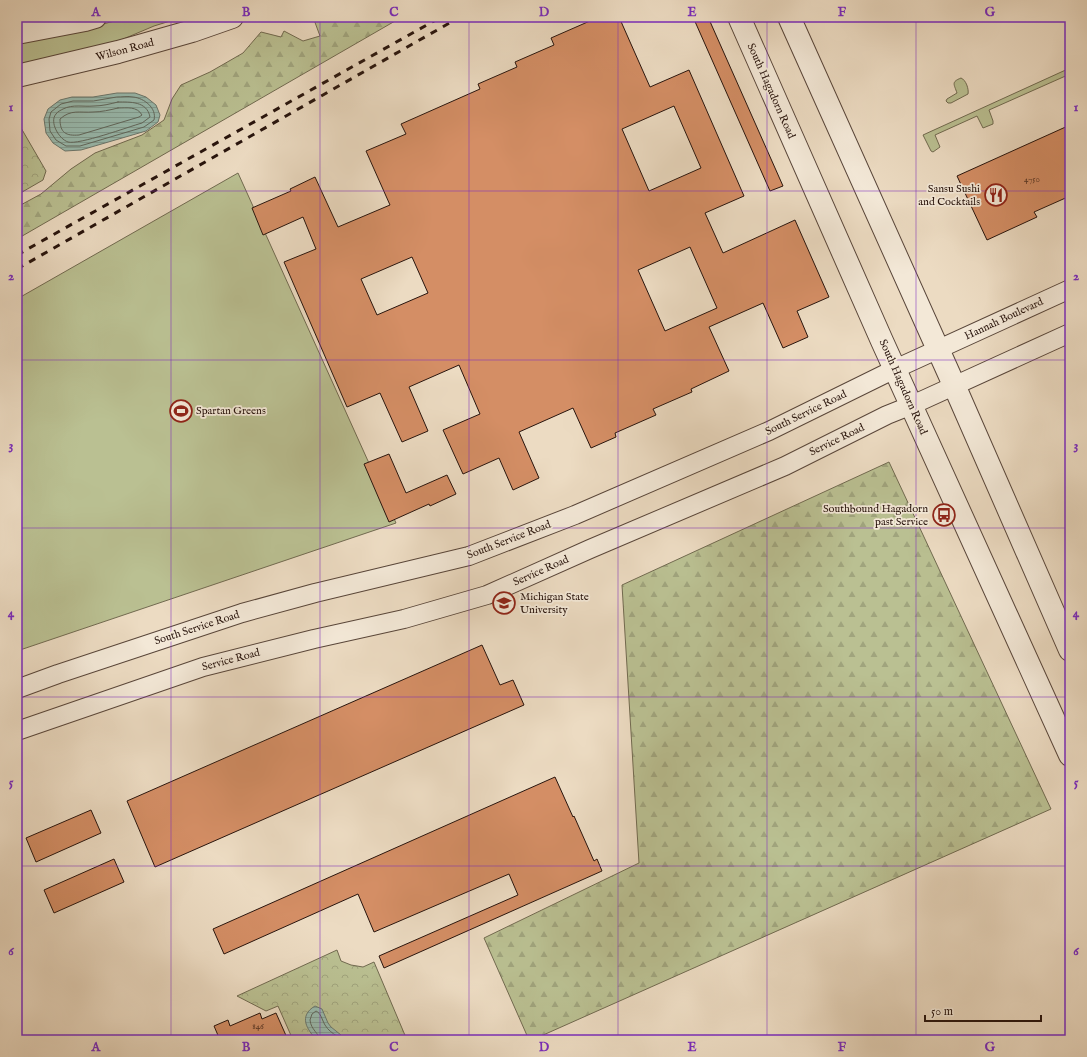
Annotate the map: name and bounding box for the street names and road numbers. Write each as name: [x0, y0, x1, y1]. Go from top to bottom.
street label: Wilson Road: [95, 36, 156, 64]
street label: South Hagadorn Road: [744, 41, 798, 141]
street label: Hannah Boulevard: [962, 295, 1046, 343]
street label: South Hagadorn Road: [876, 337, 930, 437]
street label: South Service Road: [763, 387, 849, 439]
street label: Service Road: [807, 421, 867, 459]
street label: South Service Road: [465, 518, 553, 562]
street label: Service Road: [511, 552, 571, 590]
street label: South Service Road: [153, 608, 242, 648]
street label: Service Road: [200, 645, 262, 674]

